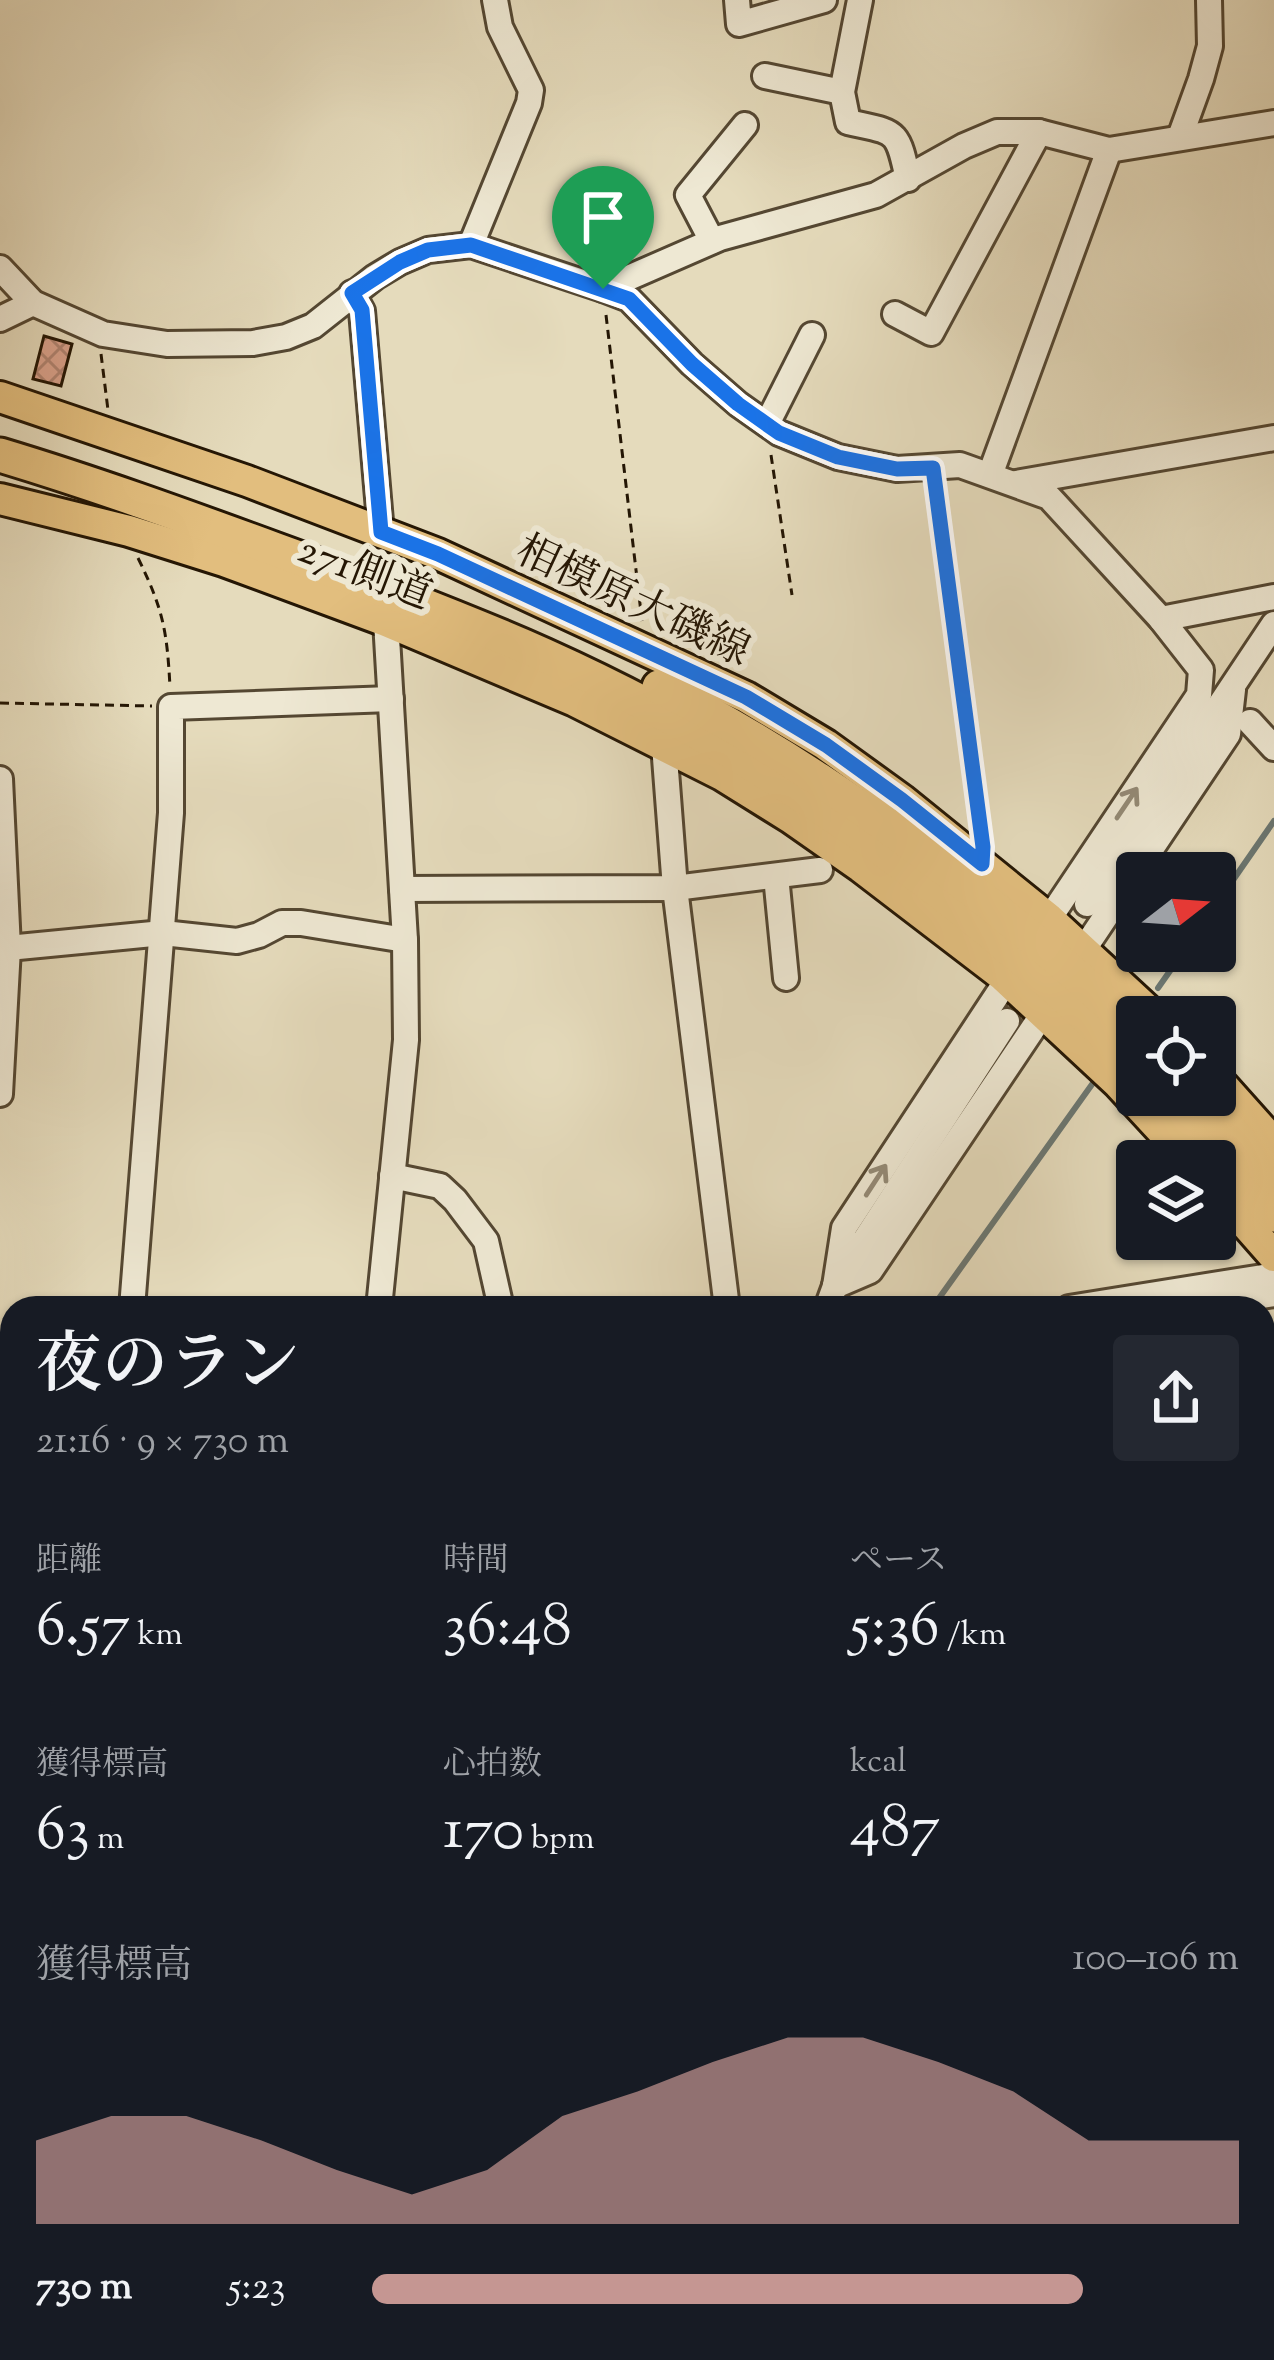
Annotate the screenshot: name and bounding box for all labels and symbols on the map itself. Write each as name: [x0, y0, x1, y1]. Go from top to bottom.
pin: [552, 166, 654, 289]
street label: 271側道: [289, 522, 440, 628]
street label: 相模原大磯線: [505, 523, 759, 684]
one-way arrow: [1114, 787, 1139, 821]
north arrow: [1116, 852, 1236, 972]
one-way arrow: [864, 1163, 889, 1197]

